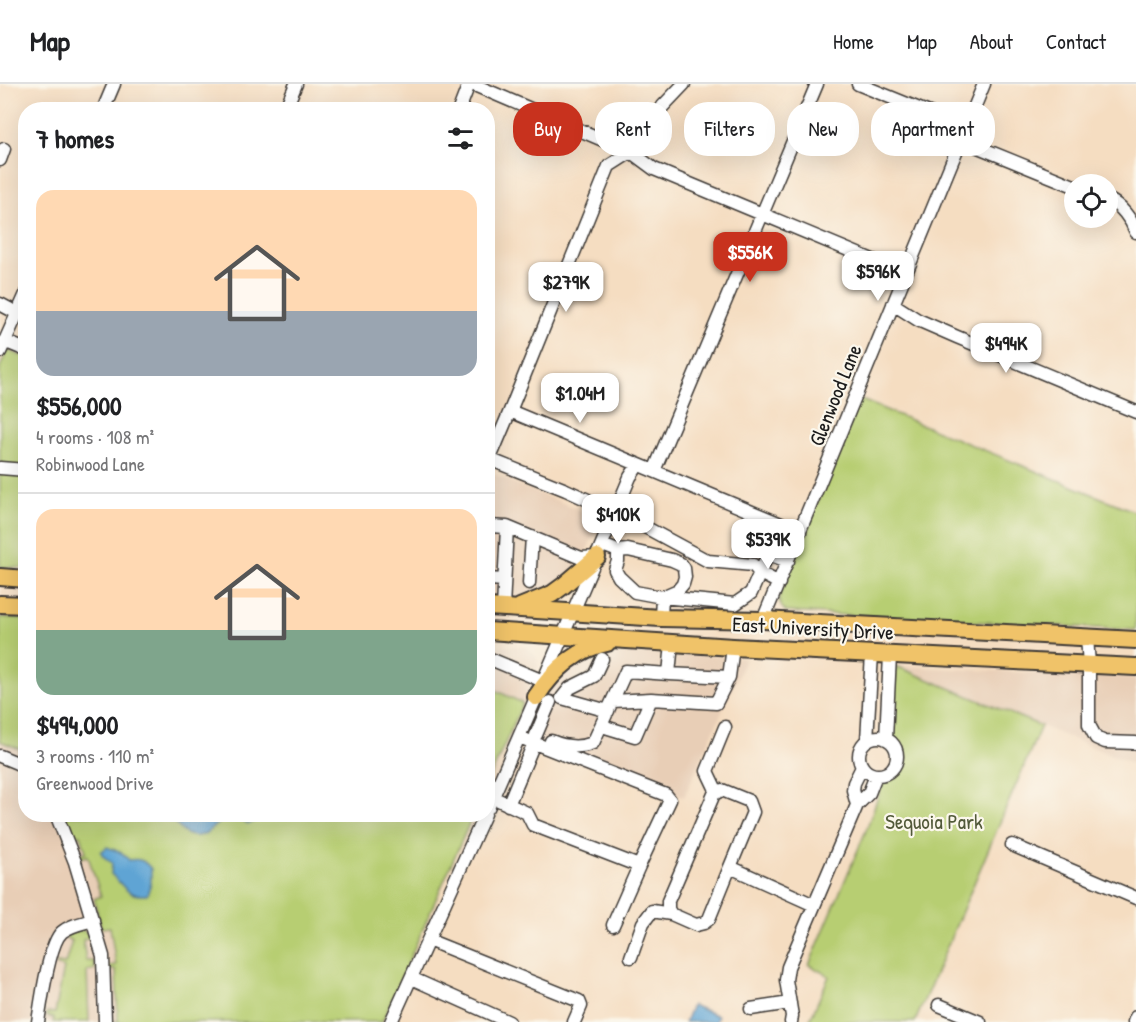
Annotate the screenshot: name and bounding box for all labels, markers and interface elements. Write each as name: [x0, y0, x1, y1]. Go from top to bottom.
text: Map: [30, 22, 70, 60]
text: Home: [833, 27, 874, 56]
text: Map: [907, 27, 937, 56]
text: About: [970, 27, 1013, 56]
text: Contact: [1046, 27, 1106, 56]
chip: Buy: [513, 102, 583, 156]
chip: Rent: [595, 102, 672, 156]
chip: Filters: [684, 102, 775, 156]
chip: New: [787, 102, 859, 156]
chip: Apartment: [871, 102, 995, 156]
text: 7 homes: [36, 121, 114, 156]
icon: filters: [444, 122, 477, 155]
map controls: [1064, 174, 1118, 228]
button: locate: [1064, 174, 1118, 228]
icon: home: [203, 229, 311, 337]
pin: $556K: [708, 232, 792, 283]
text: $556K: [727, 238, 773, 265]
pin: $596K: [836, 251, 920, 302]
text: $596K: [856, 257, 900, 284]
pin: $279K: [524, 262, 608, 313]
text: $279K: [542, 268, 590, 295]
pin: $494K: [964, 323, 1048, 374]
text: $494K: [985, 329, 1027, 356]
street label: Glenwood Lane: [801, 340, 869, 450]
pin: $1.04M: [531, 373, 629, 424]
text: $1.04M: [555, 379, 605, 406]
text: $556,000: [36, 388, 122, 423]
text: 4 rooms · 108 m²: [36, 423, 154, 450]
text: Robinwood Lane: [36, 450, 145, 477]
pin: $410K: [576, 494, 660, 545]
text: $410K: [596, 500, 640, 527]
pin: $539K: [726, 519, 810, 570]
text: $539K: [745, 525, 791, 552]
icon: home: [203, 548, 311, 656]
street label: East University Drive: [732, 609, 894, 647]
text: $494,000: [36, 707, 118, 742]
text: 3 rooms · 110 m²: [36, 742, 154, 769]
text: Greenwood Drive: [36, 769, 154, 796]
park label: Sequoia Park: [885, 807, 983, 836]

